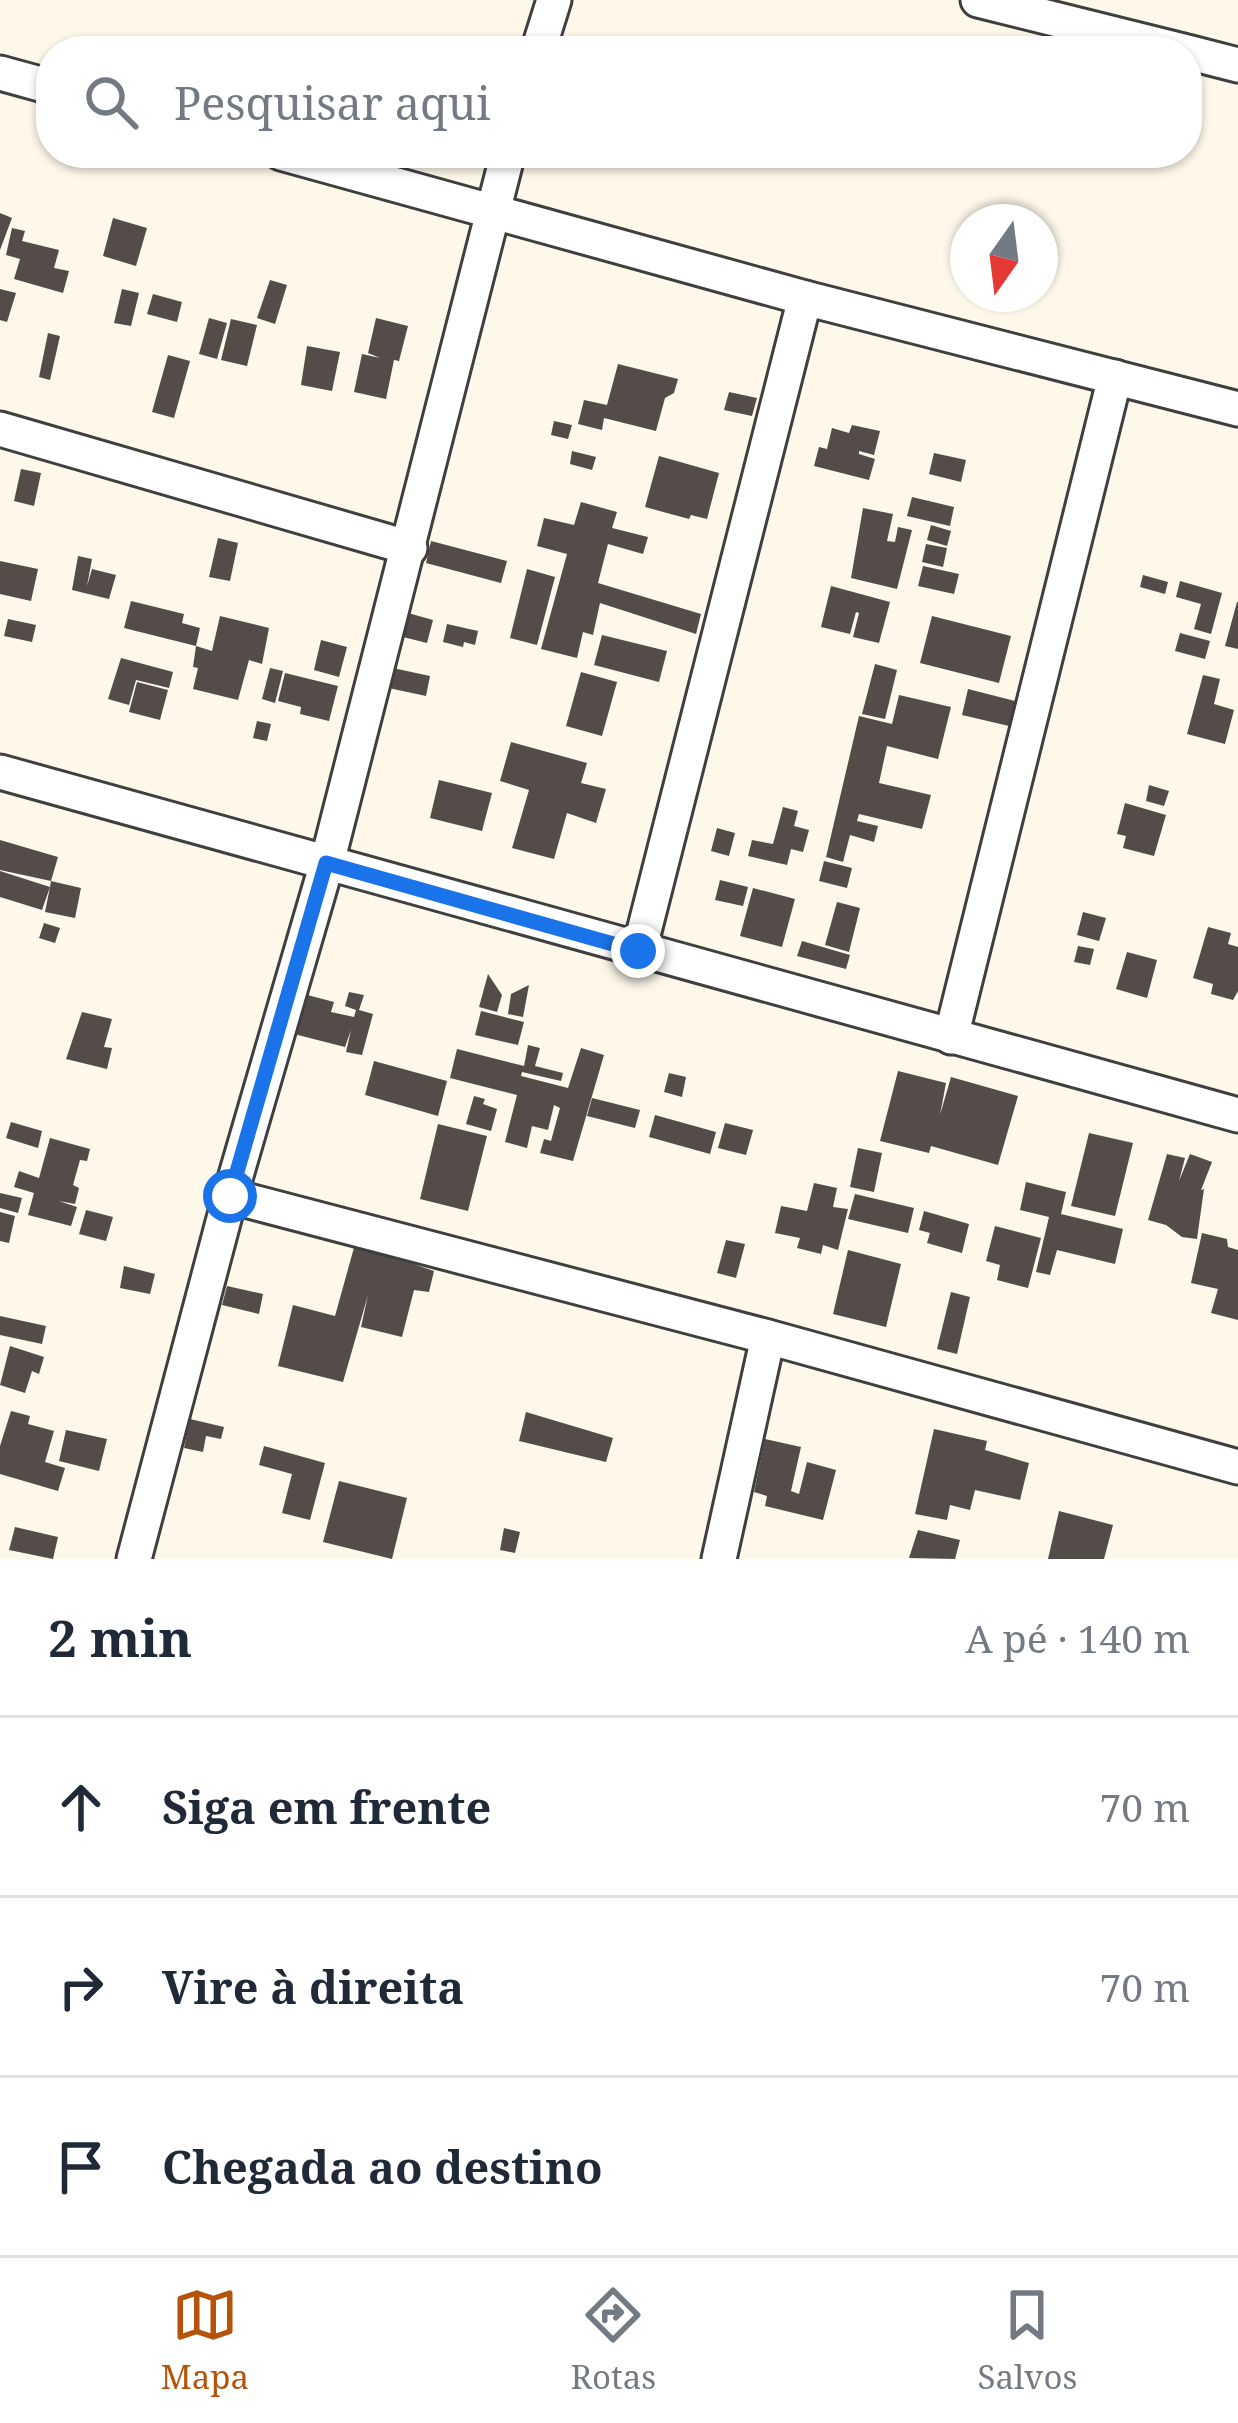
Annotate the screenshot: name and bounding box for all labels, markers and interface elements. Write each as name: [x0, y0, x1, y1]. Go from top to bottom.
search box: [36, 36, 1202, 168]
icon: search: [78, 69, 144, 135]
text: Pesquisar aqui: [174, 72, 491, 133]
north arrow: [950, 204, 1058, 312]
route end: [611, 924, 665, 978]
route start: [203, 1169, 257, 1223]
text: 2 min: [48, 1602, 192, 1672]
text: A pé · 140 m: [965, 1611, 1190, 1664]
icon: ahead: [48, 1774, 114, 1840]
text: Siga em frente: [162, 1776, 491, 1837]
text: 70 m: [1099, 1780, 1190, 1833]
icon: right: [48, 1954, 114, 2020]
text: Vire à direita: [162, 1956, 464, 2017]
text: 70 m: [1099, 1960, 1190, 2013]
icon: arrive: [48, 2134, 114, 2200]
text: Chegada ao destino: [162, 2136, 603, 2197]
tab: Mapa: [161, 2282, 249, 2399]
tab: Rotas: [570, 2282, 656, 2399]
tab: Salvos: [978, 2282, 1077, 2399]

